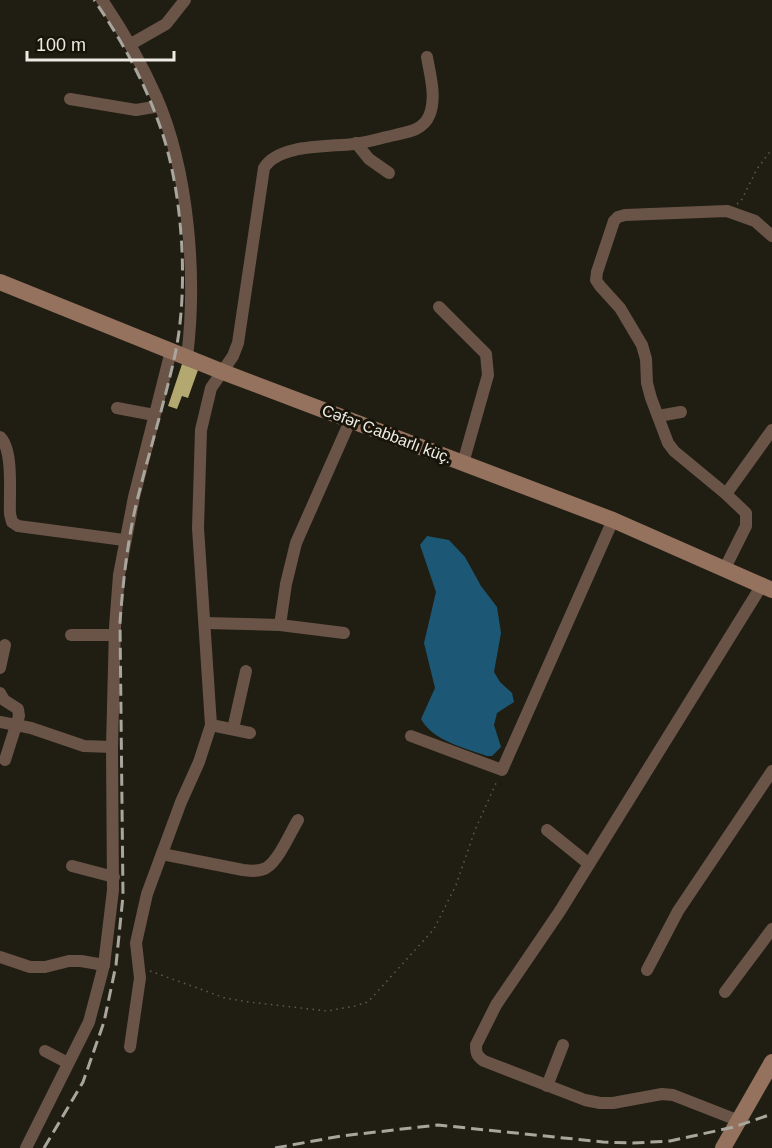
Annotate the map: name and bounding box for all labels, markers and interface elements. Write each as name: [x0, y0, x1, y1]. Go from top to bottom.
scale bar: [27, 24, 174, 62]
text: 100 m: [36, 35, 86, 55]
street label: Cəfər Cabbarlı küç.: [320, 401, 454, 467]

